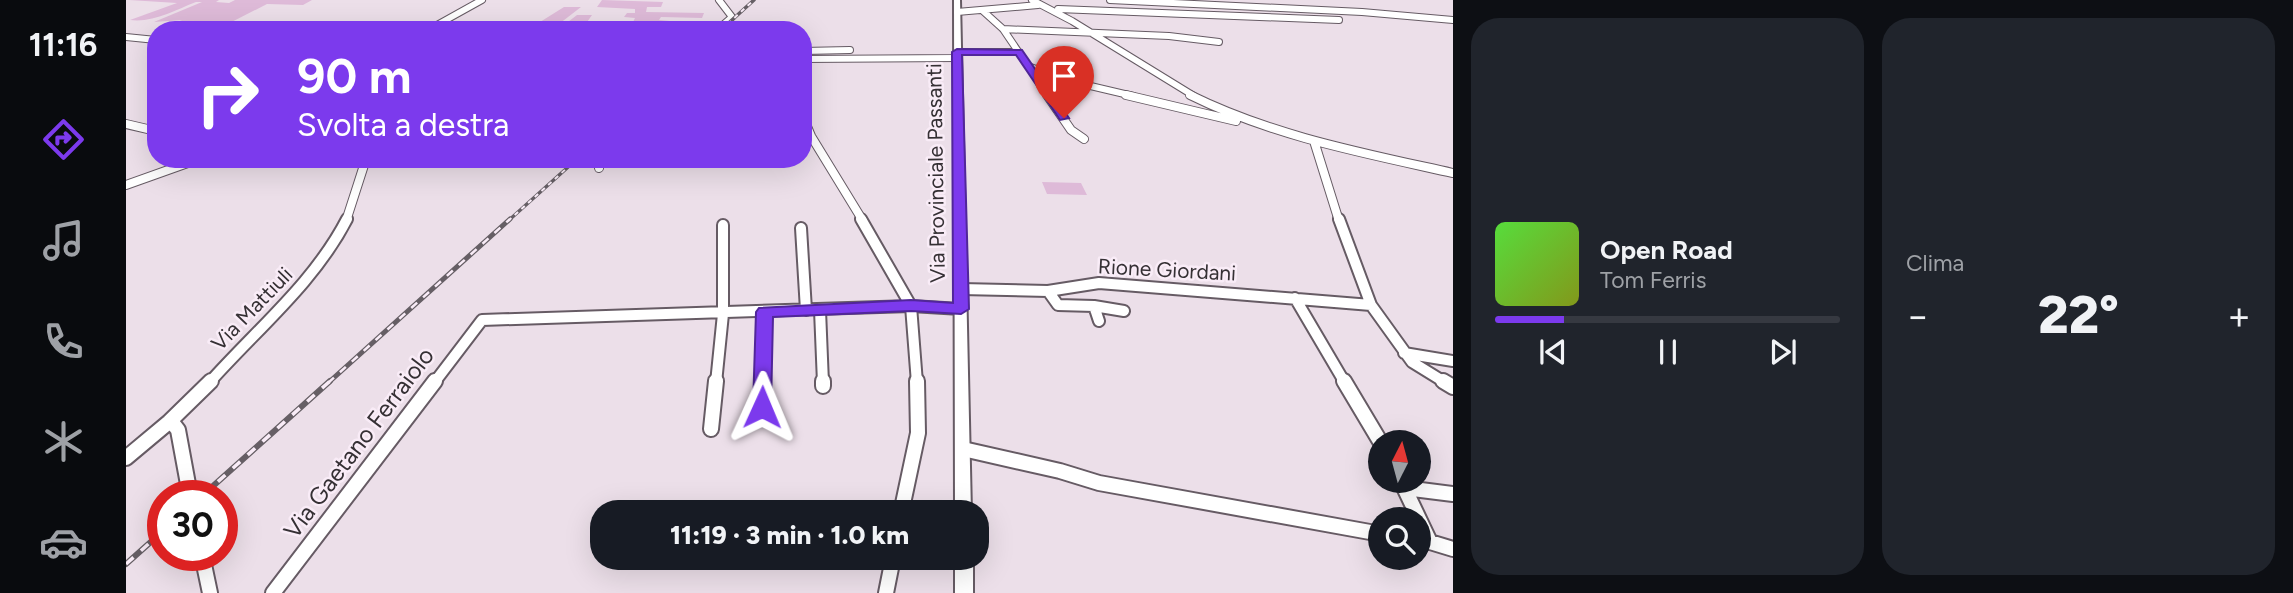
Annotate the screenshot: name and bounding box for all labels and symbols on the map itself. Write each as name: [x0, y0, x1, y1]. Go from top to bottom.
pin: [1034, 46, 1094, 118]
street label: Via Provinciale Passanti: [921, 63, 950, 283]
street label: Rione Giordani: [1097, 253, 1237, 286]
street label: Via Mattiuli: [206, 262, 297, 355]
street label: Via Gaetano Ferraiolo: [277, 341, 440, 544]
position arrow: [725, 370, 799, 444]
north arrow: [1368, 430, 1432, 494]
speed limit sign: 30: [147, 480, 238, 571]

